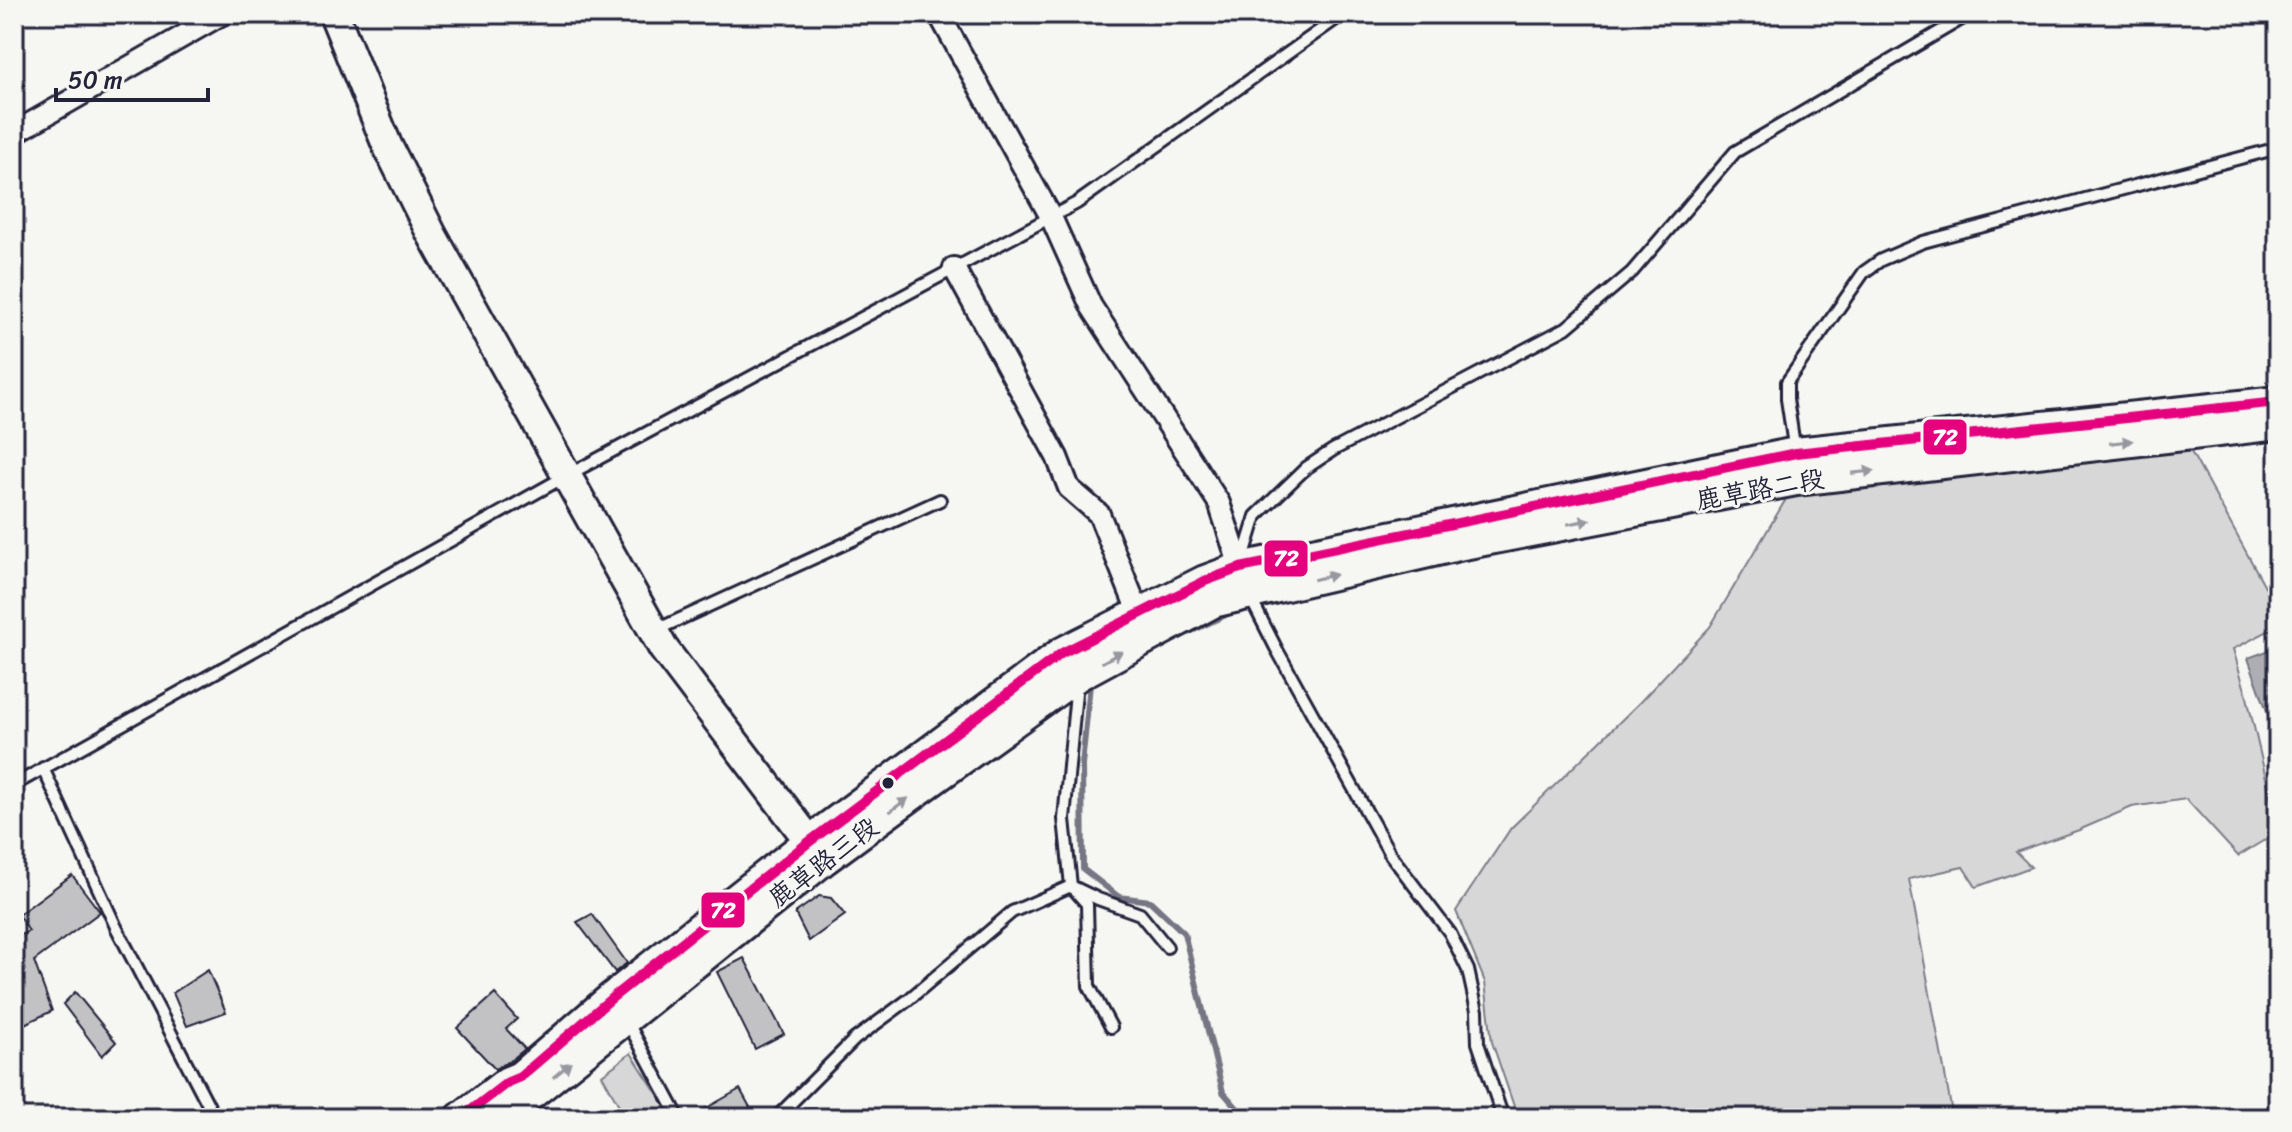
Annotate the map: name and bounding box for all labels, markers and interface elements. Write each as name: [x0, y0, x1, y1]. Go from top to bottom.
scale bar: [56, 52, 208, 102]
text: 50 m: [68, 59, 123, 101]
line badge: 72: [1922, 418, 1968, 456]
text: 72: [1932, 418, 1958, 457]
one-way arrow: [2109, 435, 2134, 448]
street label: 鹿草路二段: [1692, 455, 1828, 523]
one-way arrow: [1851, 466, 1876, 479]
one-way arrow: [1567, 515, 1592, 527]
line badge: 72: [1263, 539, 1309, 578]
text: 72: [1273, 539, 1299, 578]
one-way arrow: [1313, 570, 1338, 583]
one-way arrow: [1100, 650, 1123, 663]
unlabelled marker: [880, 775, 896, 791]
one-way arrow: [888, 798, 909, 813]
street label: 鹿草路三段: [757, 805, 889, 919]
line badge: 72: [700, 891, 746, 929]
text: 72: [710, 891, 736, 930]
one-way arrow: [552, 1062, 572, 1078]

